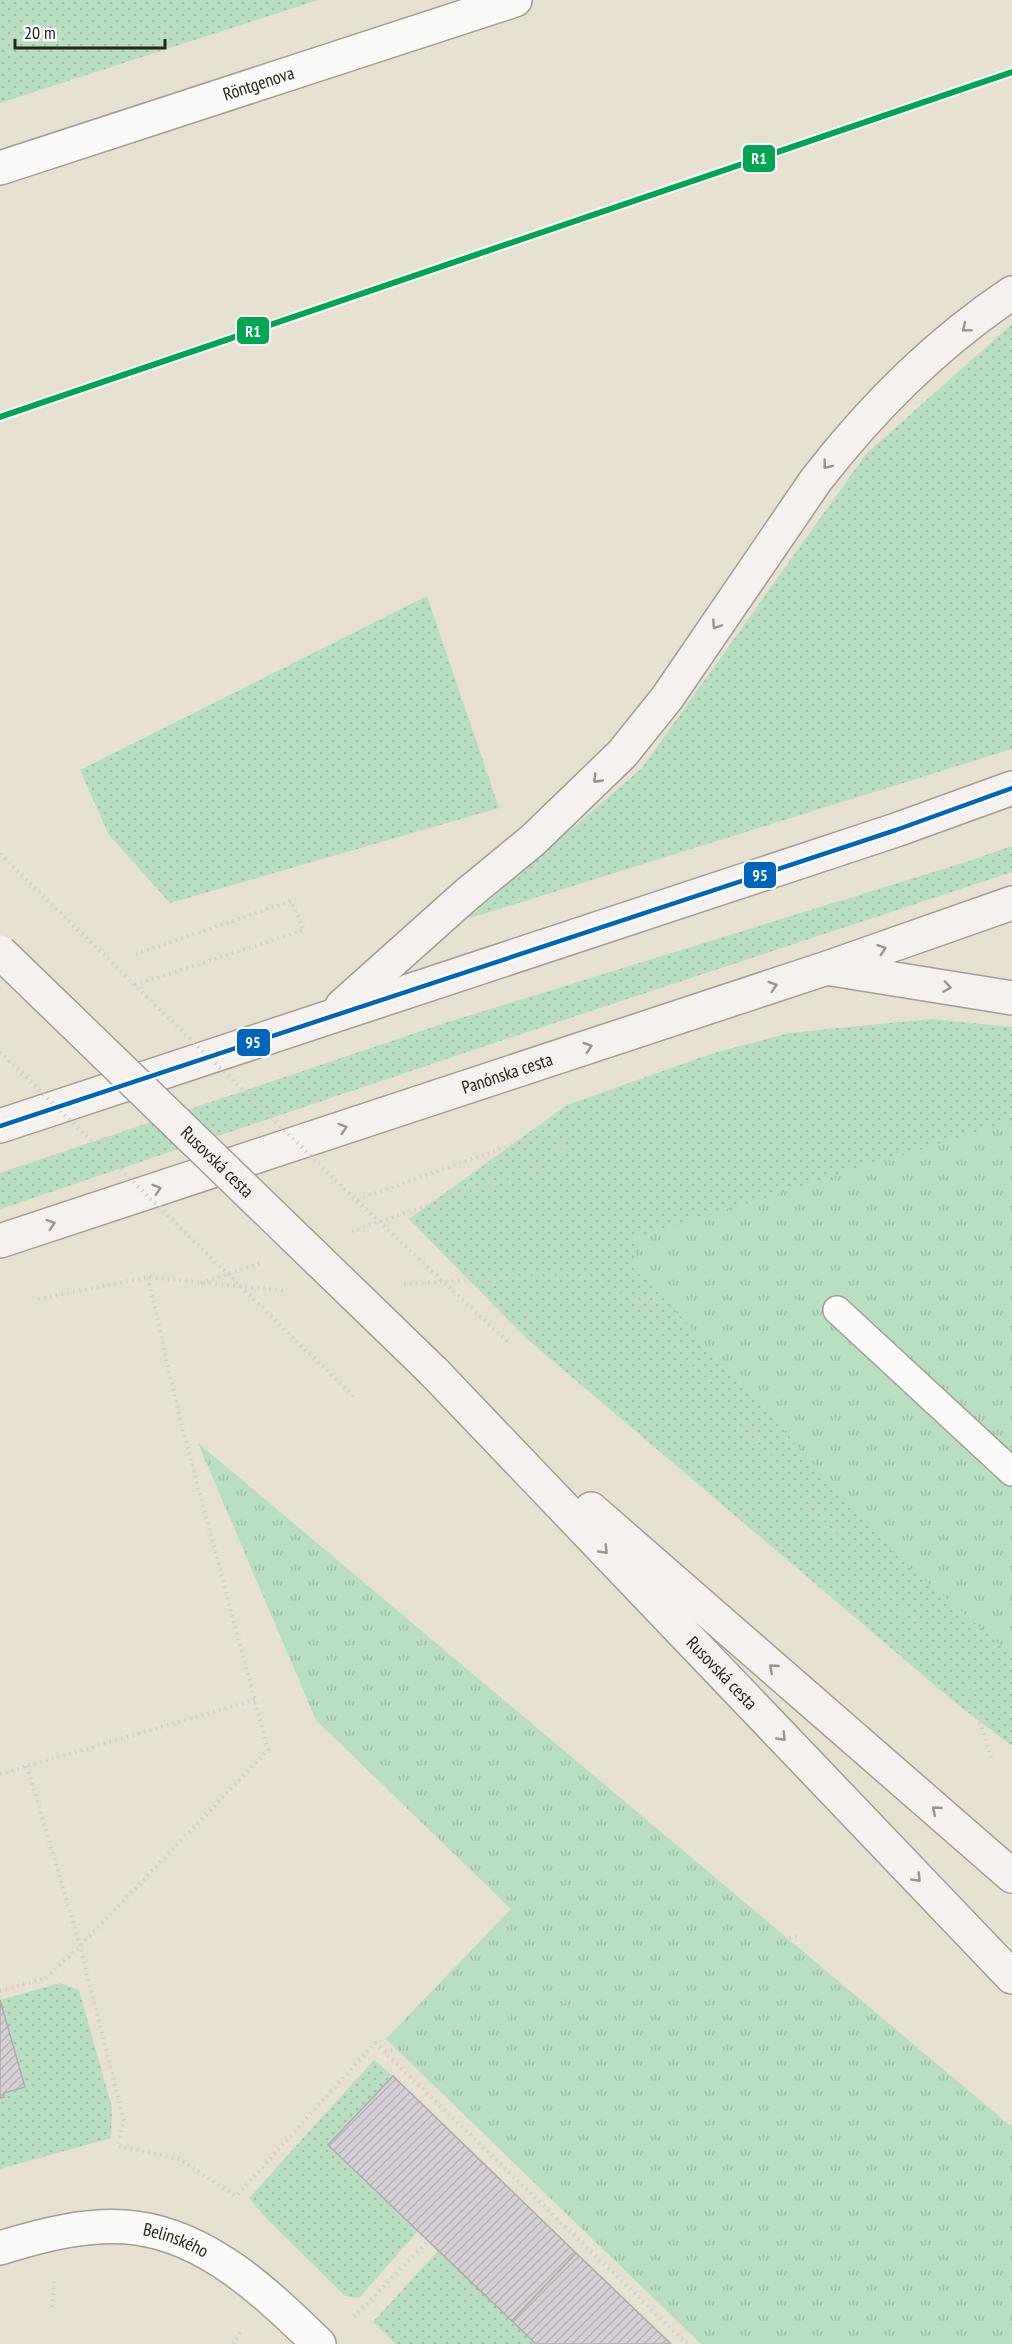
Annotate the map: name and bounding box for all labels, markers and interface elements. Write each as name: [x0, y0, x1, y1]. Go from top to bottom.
scale bar: [15, 12, 165, 50]
text: 20 m: [24, 21, 56, 44]
street label: Röntgenova: [220, 61, 297, 105]
line badge: R1: [742, 144, 776, 173]
text: R1: [751, 148, 767, 168]
line badge: R1: [236, 316, 270, 345]
text: R1: [245, 321, 261, 341]
one-way arrow: [962, 321, 973, 332]
one-way arrow: [824, 459, 835, 470]
one-way arrow: [712, 619, 723, 630]
one-way arrow: [594, 772, 605, 783]
line badge: 95: [743, 861, 777, 889]
text: 95: [752, 865, 768, 885]
one-way arrow: [876, 943, 887, 956]
one-way arrow: [767, 980, 778, 993]
one-way arrow: [942, 981, 951, 993]
line badge: 95: [236, 1028, 271, 1057]
text: 95: [245, 1032, 261, 1052]
one-way arrow: [582, 1042, 592, 1054]
street label: Panónska cesta: [459, 1047, 555, 1099]
street label: Rusovská cesta: [176, 1121, 259, 1202]
one-way arrow: [337, 1122, 347, 1135]
one-way arrow: [151, 1183, 162, 1196]
one-way arrow: [45, 1219, 56, 1231]
one-way arrow: [596, 1543, 607, 1554]
street label: Rusovská cesta: [682, 1631, 763, 1714]
one-way arrow: [770, 1664, 780, 1675]
one-way arrow: [775, 1730, 786, 1740]
one-way arrow: [932, 1806, 943, 1817]
one-way arrow: [909, 1870, 920, 1881]
street label: Belinského: [141, 2217, 213, 2262]

